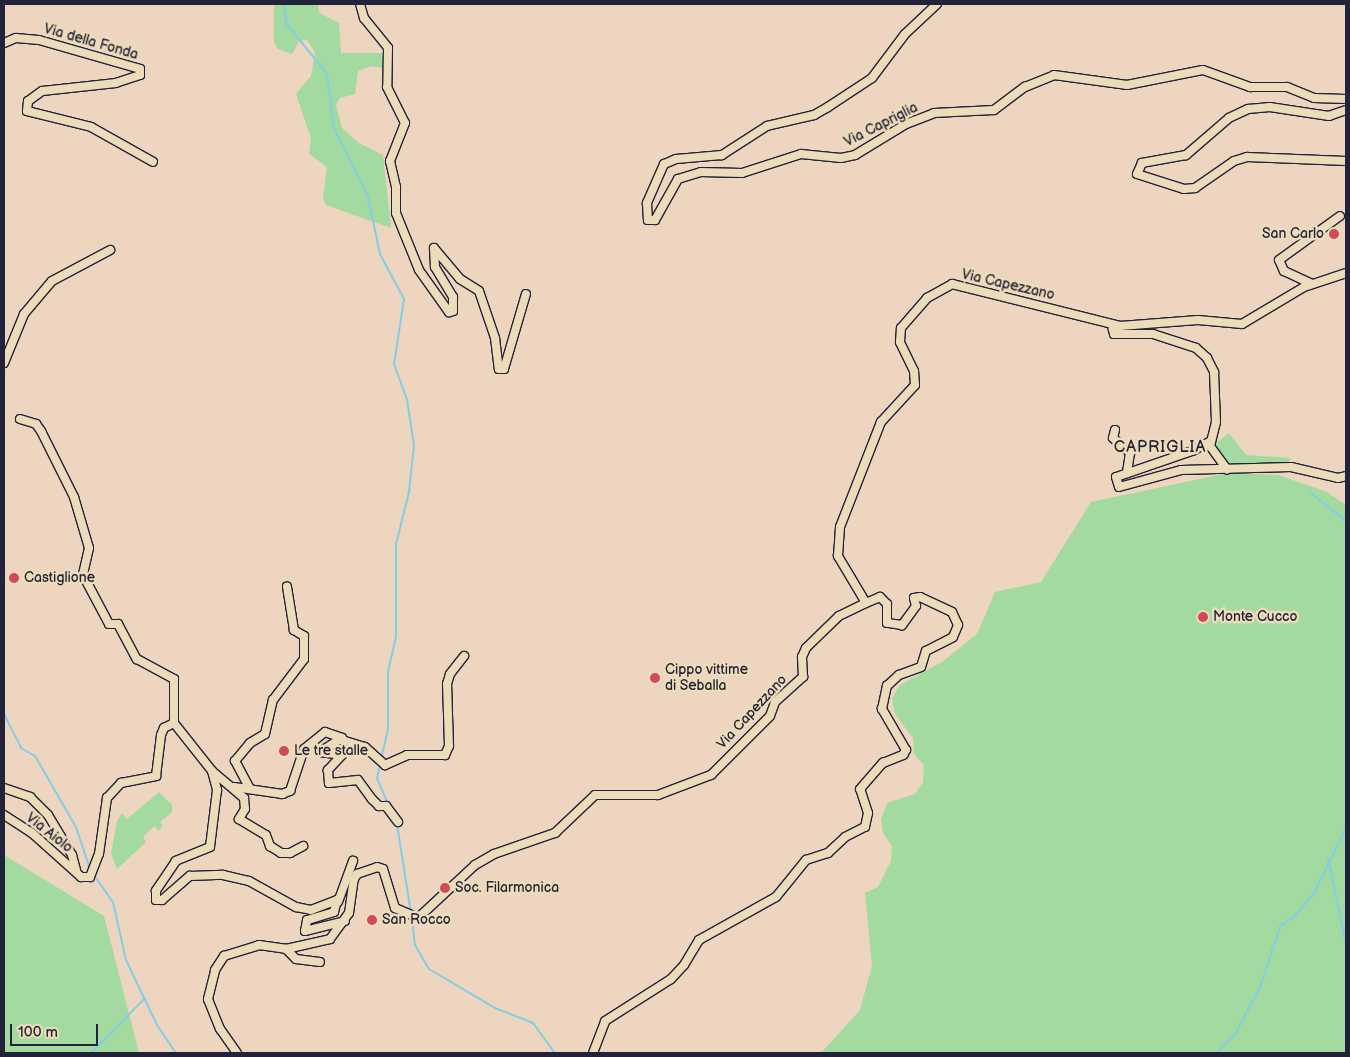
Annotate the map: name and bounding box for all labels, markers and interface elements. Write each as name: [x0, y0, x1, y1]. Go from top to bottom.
street label: Via della Fonda: [42, 20, 140, 64]
street label: Via Capriglia: [841, 99, 921, 151]
place label: San Carlo: [1262, 226, 1324, 242]
marker: San Carlo: [1328, 228, 1340, 240]
street label: Via Capezzano: [960, 266, 1056, 304]
district label: CAPRIGLIA: [1113, 438, 1207, 458]
place label: Castiglione: [24, 570, 95, 586]
marker: Castiglione: [8, 572, 20, 584]
place label: Monte Cucco: [1213, 609, 1297, 625]
marker: Monte Cucco: [1197, 611, 1209, 623]
place label: Cippo vittime di Seballa: [665, 662, 748, 694]
marker: Cippo vittime di Seballa: [649, 672, 661, 684]
street label: Via Capezzano: [713, 672, 791, 752]
place label: Le tre stalle: [294, 743, 368, 759]
marker: Le tre stalle: [278, 745, 290, 757]
street label: Via Aiolo: [22, 810, 76, 856]
place label: Soc. Filarmonica: [455, 880, 559, 896]
marker: Soc. Filarmonica: [439, 882, 451, 894]
place label: San Rocco: [382, 912, 451, 928]
marker: San Rocco: [366, 914, 378, 926]
scale bar: [12, 1014, 100, 1046]
text: 100 m: [18, 1023, 58, 1042]

